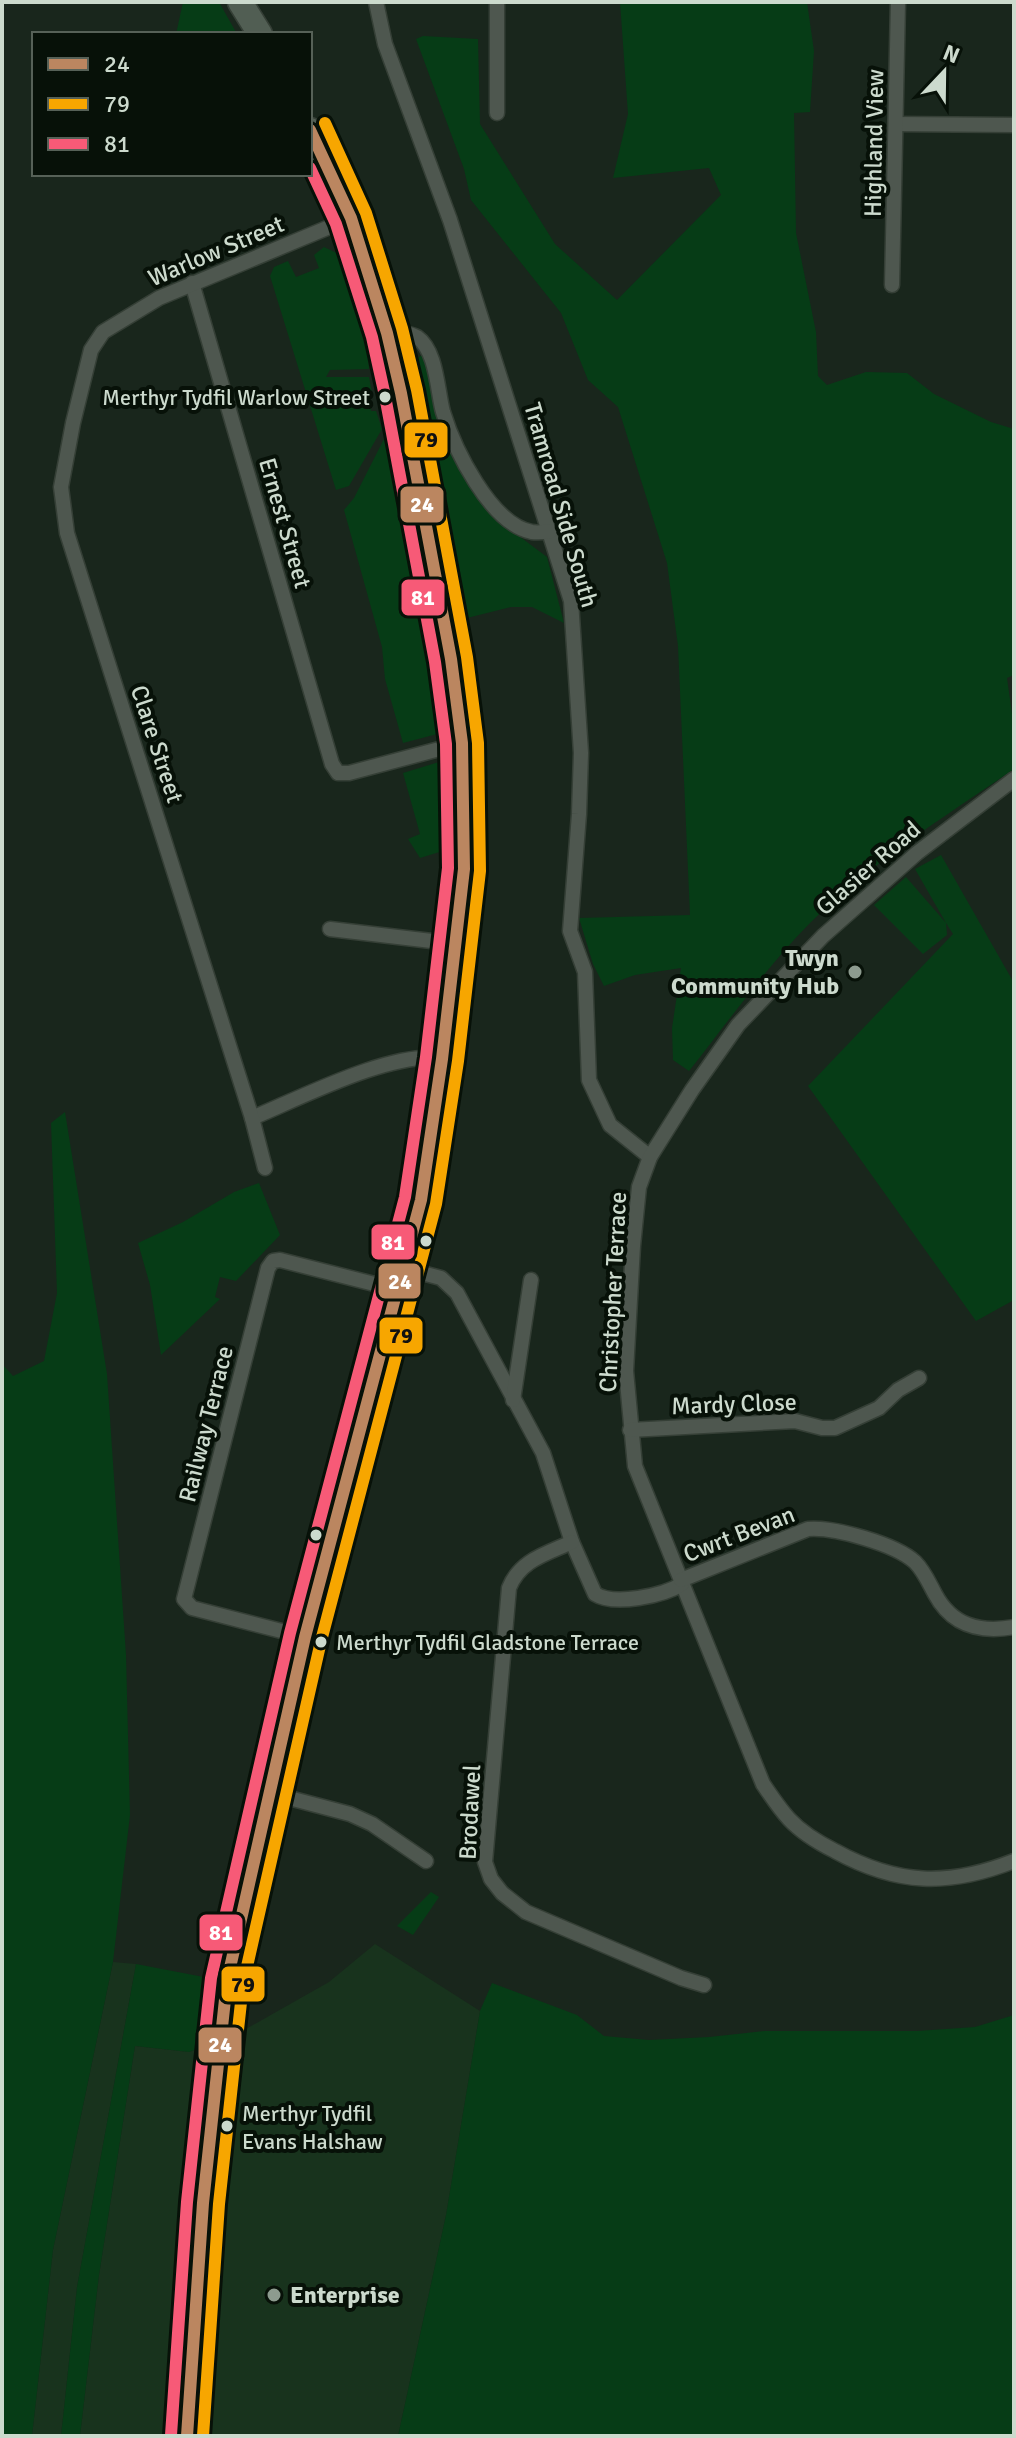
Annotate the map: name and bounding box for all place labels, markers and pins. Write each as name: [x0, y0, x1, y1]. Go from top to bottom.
place label: Merthyr Tydfil Warlow Street: [102, 384, 370, 411]
marker: Merthyr Tydfil Warlow Street: [377, 389, 393, 405]
place label: Twyn Community Hub: [671, 943, 839, 1001]
marker: Twyn Community Hub: [846, 963, 864, 981]
unlabelled marker: [418, 1233, 434, 1249]
unlabelled marker: [308, 1527, 324, 1543]
place label: Merthyr Tydfil Gladstone Terrace: [336, 1629, 639, 1656]
marker: Merthyr Tydfil Gladstone Terrace: [313, 1634, 329, 1650]
place label: Merthyr Tydfil Evans Halshaw: [242, 2100, 383, 2155]
marker: Merthyr Tydfil Evans Halshaw: [219, 2118, 235, 2134]
place label: Enterprise: [290, 2280, 400, 2310]
marker: Enterprise: [265, 2286, 283, 2304]

